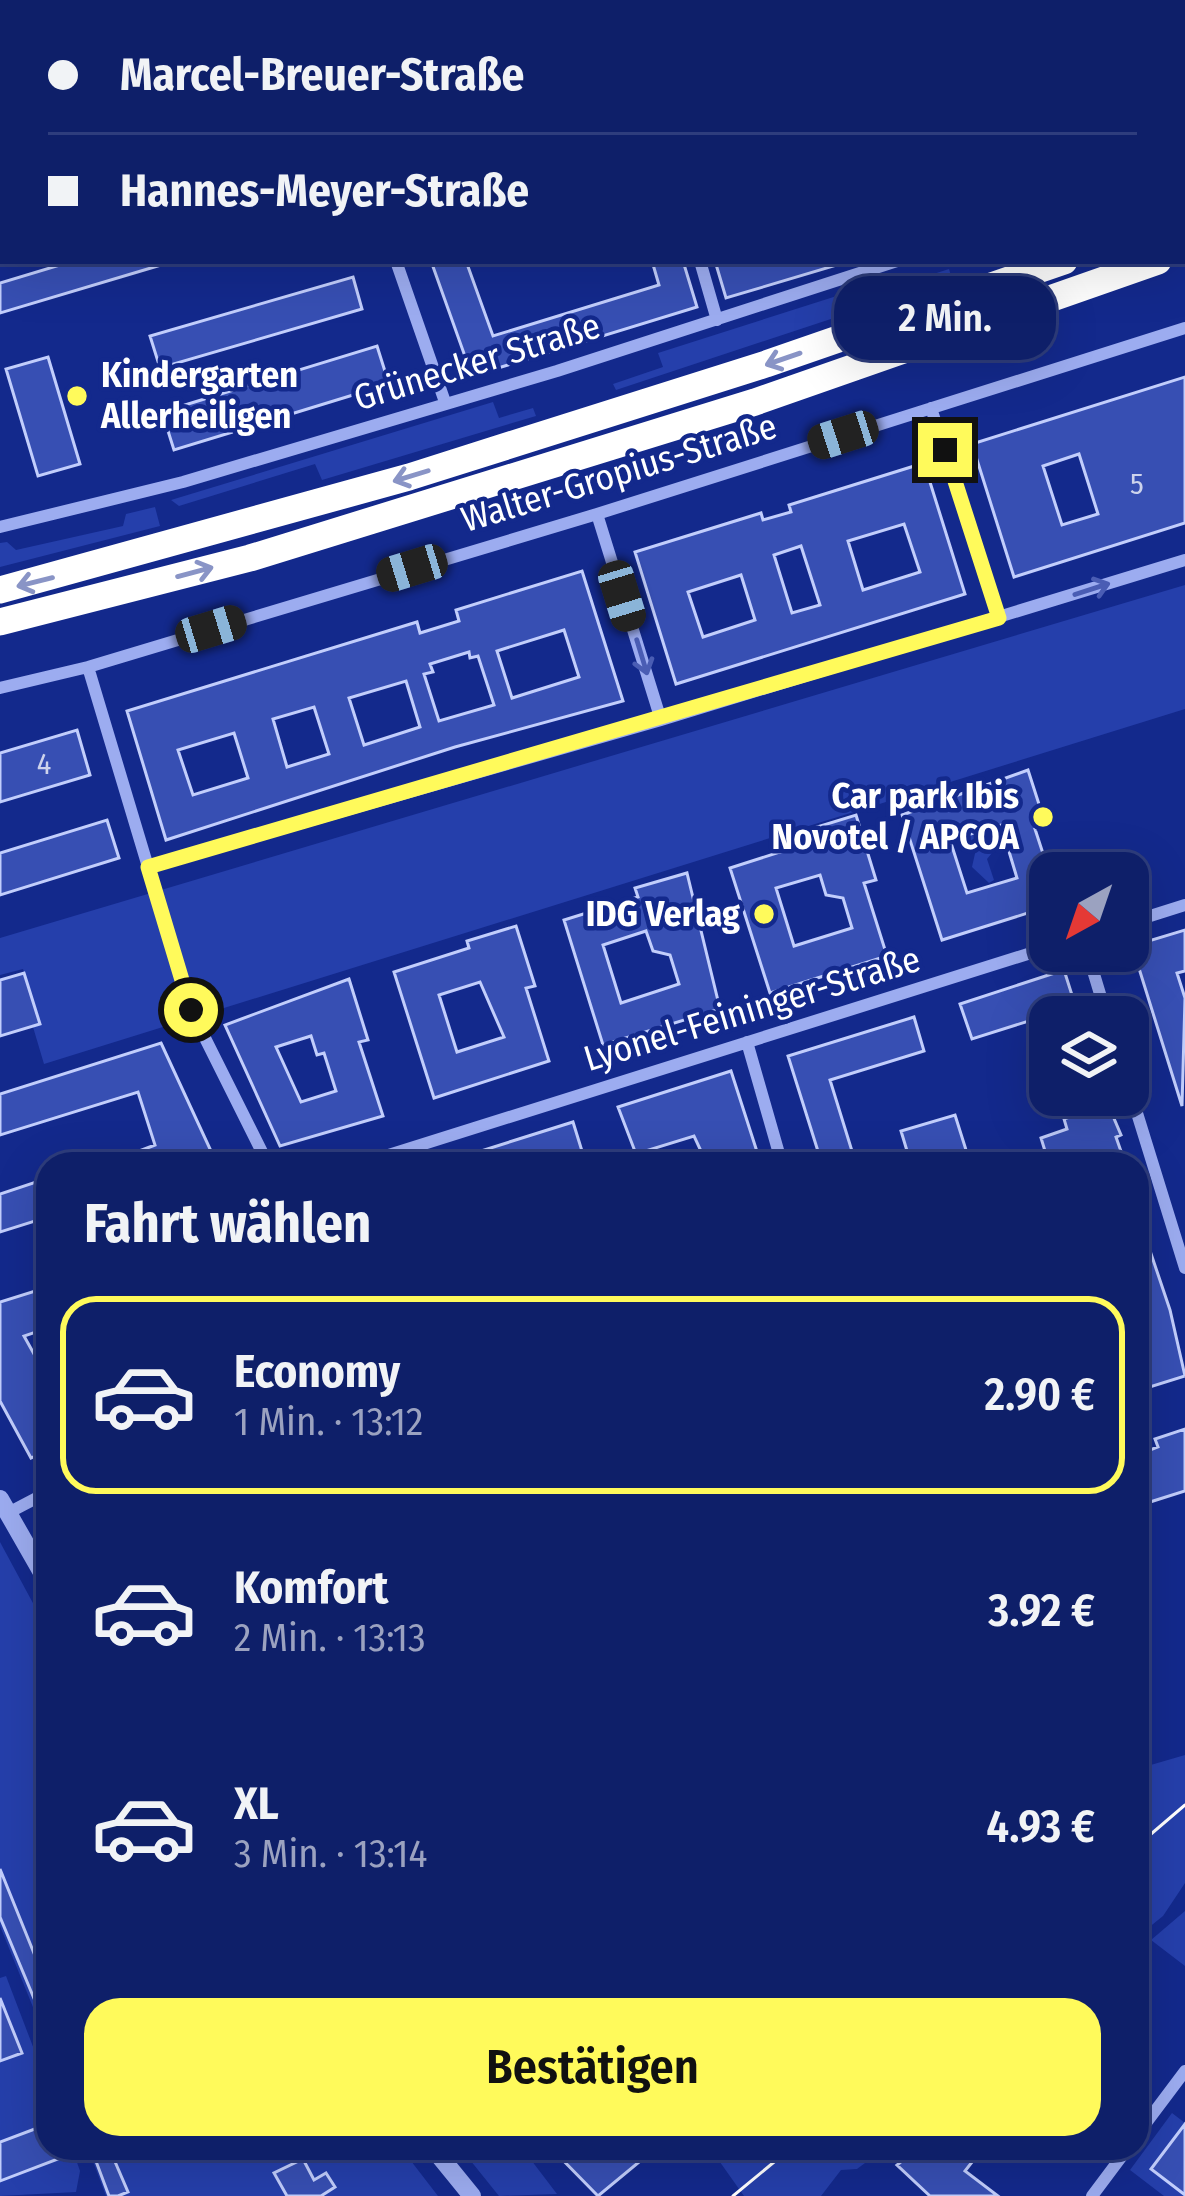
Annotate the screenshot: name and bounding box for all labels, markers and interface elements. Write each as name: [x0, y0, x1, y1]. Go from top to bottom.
text: Marcel-Breuer-Straße: [120, 48, 524, 102]
text: Hannes-Meyer-Straße: [120, 164, 529, 218]
callout: 2 Min.: [834, 276, 1056, 360]
text: 2 Min.: [898, 295, 992, 341]
street label: Grünecker Straße: [349, 304, 605, 420]
one-way arrow: [764, 349, 802, 371]
place label: Kindergarten Allerheiligen: [100, 353, 298, 438]
marker: Kindergarten Allerheiligen: [64, 383, 90, 409]
street label: Walter-Gropius-Straße: [456, 404, 782, 542]
car: [803, 407, 883, 463]
route end: [918, 423, 972, 477]
house number: 5: [1130, 466, 1144, 502]
one-way arrow: [393, 467, 431, 489]
car: [372, 540, 452, 596]
car: [594, 556, 650, 636]
one-way arrow: [175, 560, 213, 582]
one-way arrow: [17, 572, 55, 594]
one-way arrow: [1072, 577, 1110, 599]
car: [171, 601, 251, 657]
one-way arrow: [632, 637, 654, 675]
house number: 4: [37, 746, 51, 782]
place label: Car park Ibis Novotel / APCOA: [772, 774, 1019, 859]
marker: Car park Ibis Novotel / APCOA: [1030, 804, 1056, 830]
north arrow: [1029, 852, 1149, 972]
map controls: [1029, 852, 1149, 1116]
place label: IDG Verlag: [586, 892, 740, 936]
marker: IDG Verlag: [751, 901, 777, 927]
street label: Lyonel-Feininger-Straße: [579, 937, 925, 1081]
route start: [164, 983, 218, 1037]
button: layers: [1029, 996, 1149, 1116]
text: Fahrt wählen: [84, 1192, 371, 1256]
icon: car: [90, 1341, 198, 1449]
text: Economy: [234, 1345, 400, 1399]
text: 2.90 €: [984, 1368, 1095, 1422]
text: 1 Min. · 13:12: [234, 1399, 423, 1445]
icon: car: [90, 1557, 198, 1665]
text: Komfort: [234, 1561, 388, 1615]
text: 3.92 €: [988, 1584, 1095, 1638]
text: 2 Min. · 13:13: [234, 1615, 426, 1661]
icon: car: [90, 1773, 198, 1881]
text: XL: [234, 1777, 279, 1831]
text: 4.93 €: [986, 1800, 1095, 1854]
text: 3 Min. · 13:14: [234, 1831, 427, 1877]
button: Bestätigen: [84, 1998, 1101, 2136]

